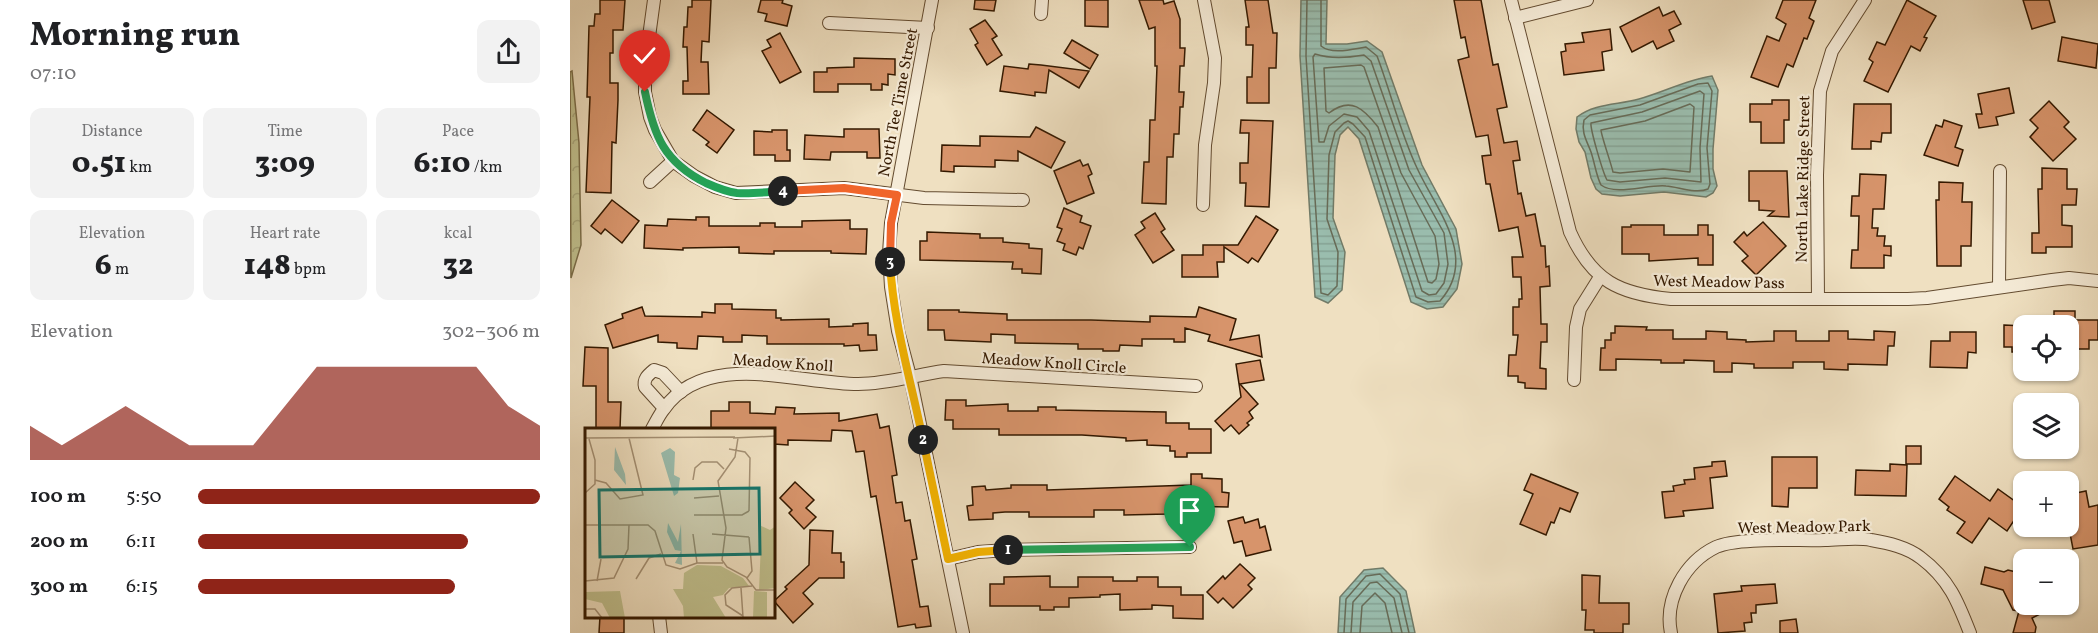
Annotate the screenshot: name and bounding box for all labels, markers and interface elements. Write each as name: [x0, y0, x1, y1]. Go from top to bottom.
text: Morning run: [30, 14, 240, 60]
button: share: [477, 20, 540, 83]
street label: North Tee Time Street: [874, 26, 924, 179]
pin: [619, 30, 670, 92]
icon: check: [628, 39, 661, 72]
text: 07:10: [30, 60, 76, 88]
street label: North Lake Ridge Street: [1792, 95, 1816, 263]
text: Distance: [81, 121, 143, 143]
text: Time: [267, 121, 303, 143]
text: Pace: [442, 121, 474, 143]
text: 0.51: [72, 143, 126, 185]
text: 3:09: [255, 143, 315, 185]
text: 6:10: [414, 143, 471, 185]
text: km: [126, 157, 152, 179]
text: /km: [471, 157, 502, 179]
pin: 4: [768, 176, 798, 206]
text: 4: [778, 180, 788, 202]
text: Elevation: [79, 223, 145, 245]
text: Heart rate: [250, 223, 320, 245]
text: kcal: [444, 223, 472, 245]
text: 6: [95, 245, 112, 287]
text: 148: [244, 245, 291, 287]
text: 32: [443, 245, 473, 287]
pin: 3: [875, 247, 905, 277]
text: 3: [886, 251, 894, 273]
text: m: [112, 259, 129, 281]
text: bpm: [291, 259, 326, 281]
street label: West Meadow Pass: [1653, 271, 1785, 295]
map controls: [2013, 315, 2079, 615]
button: locate: [2013, 315, 2079, 381]
text: Elevation: [30, 318, 113, 346]
text: 302–306 m: [442, 318, 540, 346]
street label: Meadow Knoll Circle: [981, 348, 1127, 380]
street label: Meadow Knoll: [732, 350, 834, 379]
button: layers: [2013, 393, 2079, 459]
pin: 2: [908, 425, 938, 455]
inset map: [585, 428, 776, 618]
text: 2: [919, 429, 927, 451]
button: +: [2013, 471, 2079, 537]
text: 100 m: [30, 483, 86, 511]
text: 5:50: [126, 483, 162, 511]
pin: [1164, 485, 1215, 547]
icon: arrive: [1173, 494, 1206, 527]
street label: West Meadow Park: [1737, 516, 1871, 540]
text: 200 m: [30, 528, 88, 556]
text: 6:11: [126, 528, 156, 556]
pin: 1: [993, 535, 1023, 565]
text: 1: [1005, 539, 1011, 561]
button: −: [2013, 549, 2079, 615]
text: 300 m: [30, 573, 88, 601]
text: 6:15: [126, 573, 158, 601]

